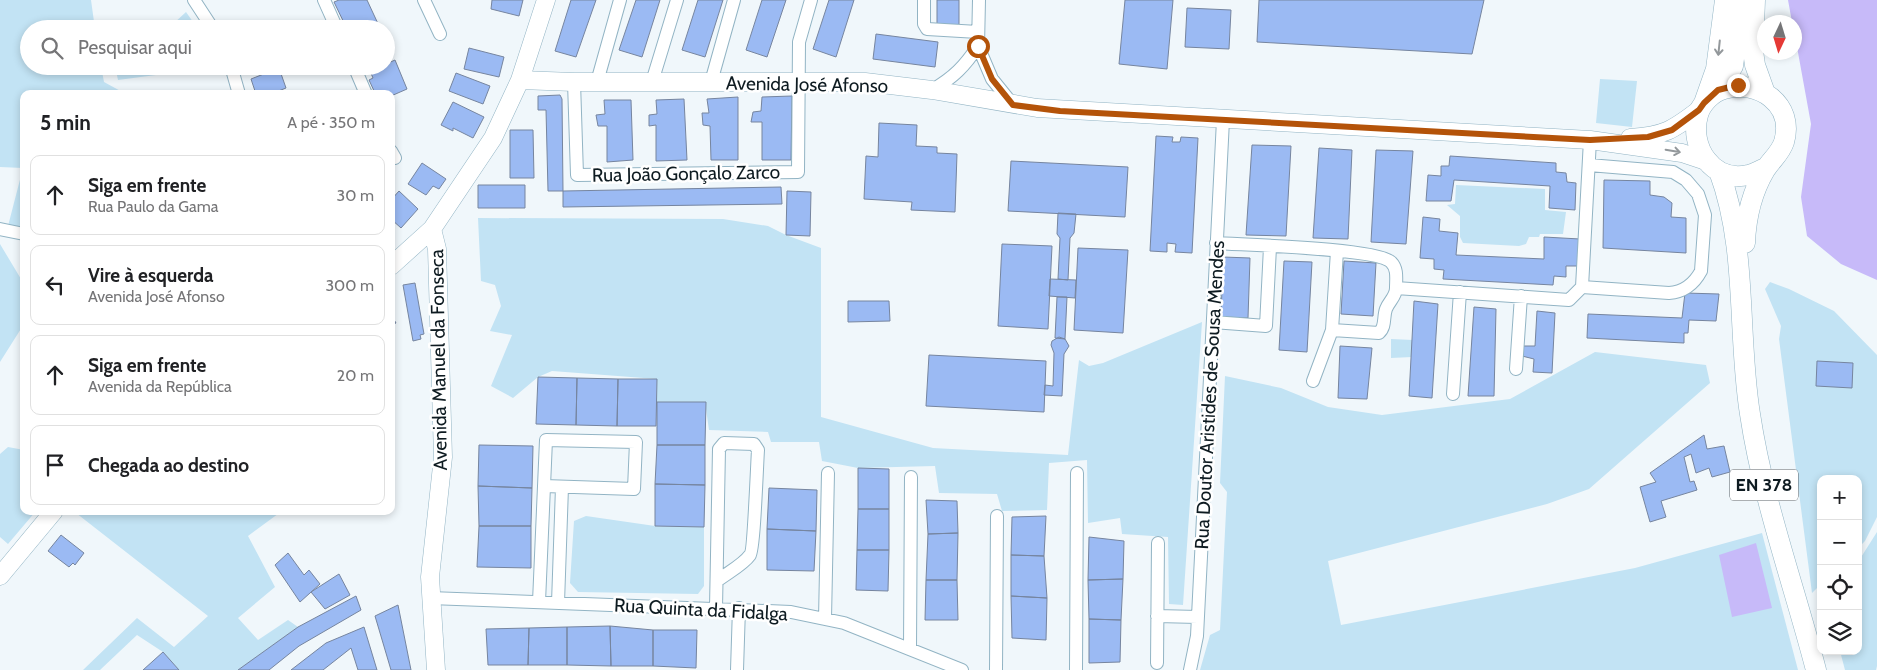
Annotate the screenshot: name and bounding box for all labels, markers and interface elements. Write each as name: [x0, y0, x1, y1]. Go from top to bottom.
north arrow: [1757, 15, 1802, 60]
search box: [20, 20, 395, 75]
icon: search: [38, 34, 66, 62]
route start: [967, 35, 990, 58]
text: Pesquisar aqui: [78, 36, 192, 59]
one-way arrow: [1714, 40, 1724, 56]
street label: Avenida José Afonso: [726, 72, 888, 97]
route end: [1727, 74, 1750, 97]
text: 5 min: [40, 110, 91, 135]
text: A pé · 350 m: [287, 113, 375, 132]
one-way arrow: [1665, 146, 1681, 156]
street label: Rua João Gonçalo Zarco: [592, 160, 780, 187]
text: Siga em frente: [88, 174, 206, 197]
icon: ahead: [41, 181, 69, 209]
text: 30 m: [337, 186, 374, 205]
text: Rua Paulo da Gama: [88, 197, 219, 216]
street label: Rua Doutor Aristides de Sousa Mendes: [1190, 240, 1229, 550]
street label: Avenida Manuel da Fonseca: [425, 249, 452, 471]
text: Vire à esquerda: [88, 264, 214, 287]
icon: left: [41, 271, 69, 299]
text: 300 m: [325, 276, 374, 295]
text: Avenida José Afonso: [88, 287, 225, 306]
text: Siga em frente: [88, 354, 206, 377]
icon: ahead: [41, 361, 69, 389]
text: 20 m: [337, 366, 374, 385]
text: Avenida da República: [88, 377, 232, 396]
icon: arrive: [41, 451, 69, 479]
text: Chegada ao destino: [88, 454, 249, 477]
road number: EN 378: [1730, 470, 1798, 500]
map controls: [1817, 475, 1862, 655]
button: +: [1817, 475, 1862, 520]
button: −: [1817, 520, 1862, 565]
button: locate: [1817, 565, 1862, 610]
street label: Rua Quinta da Fidalga: [614, 593, 788, 626]
button: layers: [1817, 610, 1862, 655]

